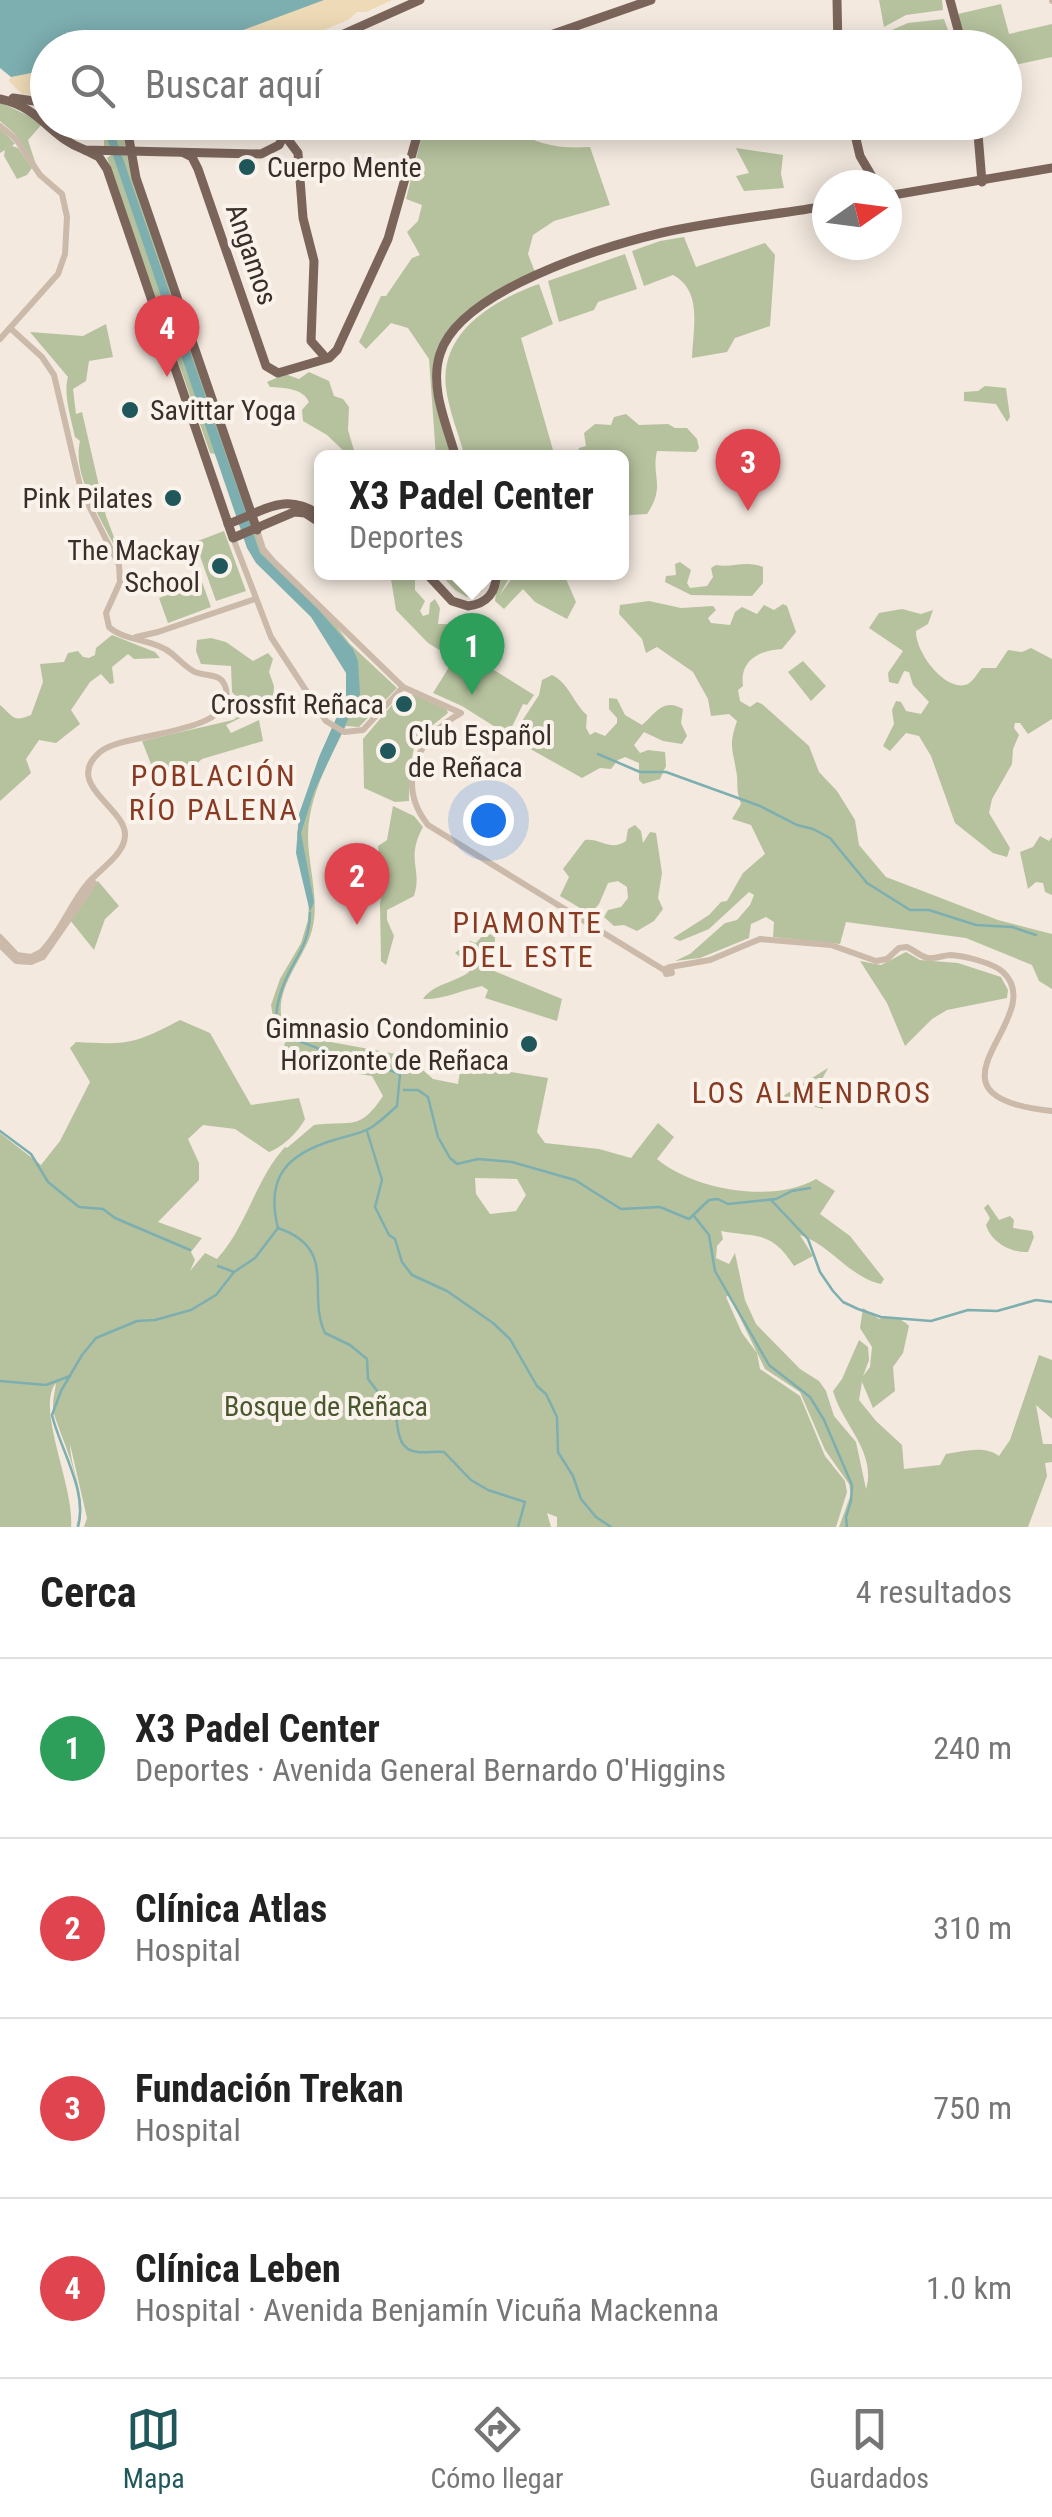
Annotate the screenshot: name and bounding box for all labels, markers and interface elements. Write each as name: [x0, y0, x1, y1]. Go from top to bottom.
search box: [30, 30, 1022, 140]
icon: search: [65, 58, 120, 113]
text: Buscar aquí: [145, 63, 322, 107]
place label: Cuerpo Mente: [267, 151, 422, 184]
marker: Cuerpo Mente: [236, 156, 258, 178]
north arrow: [812, 170, 902, 260]
street label: Angamos: [219, 199, 284, 309]
pin: 4: [134, 294, 200, 377]
place label: Savittar Yoga: [150, 394, 296, 427]
marker: Savittar Yoga: [119, 399, 141, 421]
pin: 3: [716, 428, 780, 511]
popup: [314, 450, 629, 580]
text: X3 Padel Center: [349, 474, 594, 518]
place label: Pink Pilates: [22, 482, 153, 515]
marker: Pink Pilates: [162, 487, 184, 509]
text: Deportes: [349, 518, 464, 556]
place label: The Mackay School: [67, 534, 200, 599]
marker: The Mackay School: [209, 555, 231, 577]
pin: 1: [440, 612, 504, 695]
place label: Crossfit Reñaca: [211, 688, 384, 721]
marker: Crossfit Reñaca: [393, 693, 415, 715]
place label: Club Español de Reñaca: [408, 719, 552, 784]
marker: Club Español de Reñaca: [377, 740, 399, 762]
district label: POBLACIÓN RÍO PALENA: [129, 758, 299, 827]
your location: [463, 795, 514, 846]
pin: 2: [324, 842, 390, 925]
district label: PIAMONTE DEL ESTE: [452, 905, 604, 974]
place label: Gimnasio Condominio Horizonte de Reñaca: [265, 1012, 509, 1077]
marker: Gimnasio Condominio Horizonte de Reñaca: [518, 1033, 540, 1055]
district label: LOS ALMENDROS: [692, 1075, 932, 1110]
park label: Bosque de Reñaca: [224, 1390, 428, 1423]
text: Cerca: [40, 1568, 137, 1617]
text: 4 resultados: [856, 1573, 1012, 1611]
text: X3 Padel Center: [135, 1707, 380, 1751]
text: 1: [64, 1729, 81, 1767]
text: 240 m: [933, 1729, 1012, 1767]
text: Deportes · Avenida General Bernardo O'Higgins: [135, 1751, 726, 1789]
text: Clínica Atlas: [135, 1887, 327, 1931]
text: 2: [64, 1909, 81, 1947]
text: 310 m: [933, 1909, 1012, 1947]
text: Hospital: [135, 1931, 241, 1969]
text: Fundación Trekan: [135, 2067, 404, 2111]
text: 3: [64, 2089, 81, 2127]
text: 750 m: [933, 2089, 1012, 2127]
text: Hospital: [135, 2111, 241, 2149]
text: Clínica Leben: [135, 2247, 341, 2291]
text: 4: [64, 2269, 81, 2307]
text: 1.0 km: [926, 2269, 1012, 2307]
text: Hospital · Avenida Benjamín Vicuña Mackenna: [135, 2291, 719, 2329]
tab: Mapa: [123, 2402, 185, 2495]
tab: Cómo llegar: [430, 2402, 564, 2495]
tab: Guardados: [809, 2402, 929, 2495]

